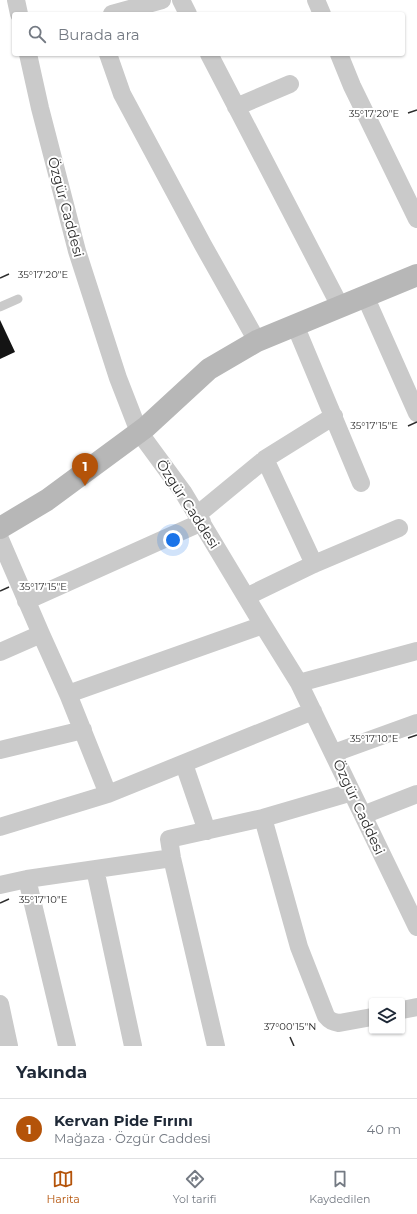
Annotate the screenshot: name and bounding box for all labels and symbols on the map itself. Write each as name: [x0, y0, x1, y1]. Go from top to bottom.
text: 35°17'20"E: [349, 107, 400, 120]
street label: Özgür Caddesi: [44, 155, 88, 259]
text: 35°17'20"E: [18, 268, 69, 281]
text: 35°17'15"E: [350, 419, 398, 432]
pin: 1: [72, 453, 98, 486]
street label: Özgür Caddesi: [152, 456, 224, 552]
your location: [163, 530, 183, 550]
text: 35°17'15"E: [19, 580, 67, 593]
text: 35°17'10"E: [350, 732, 399, 745]
street label: Özgür Caddesi: [329, 756, 389, 858]
text: 35°17'10"E: [19, 893, 68, 906]
text: 37°00'15"N: [264, 1020, 316, 1033]

